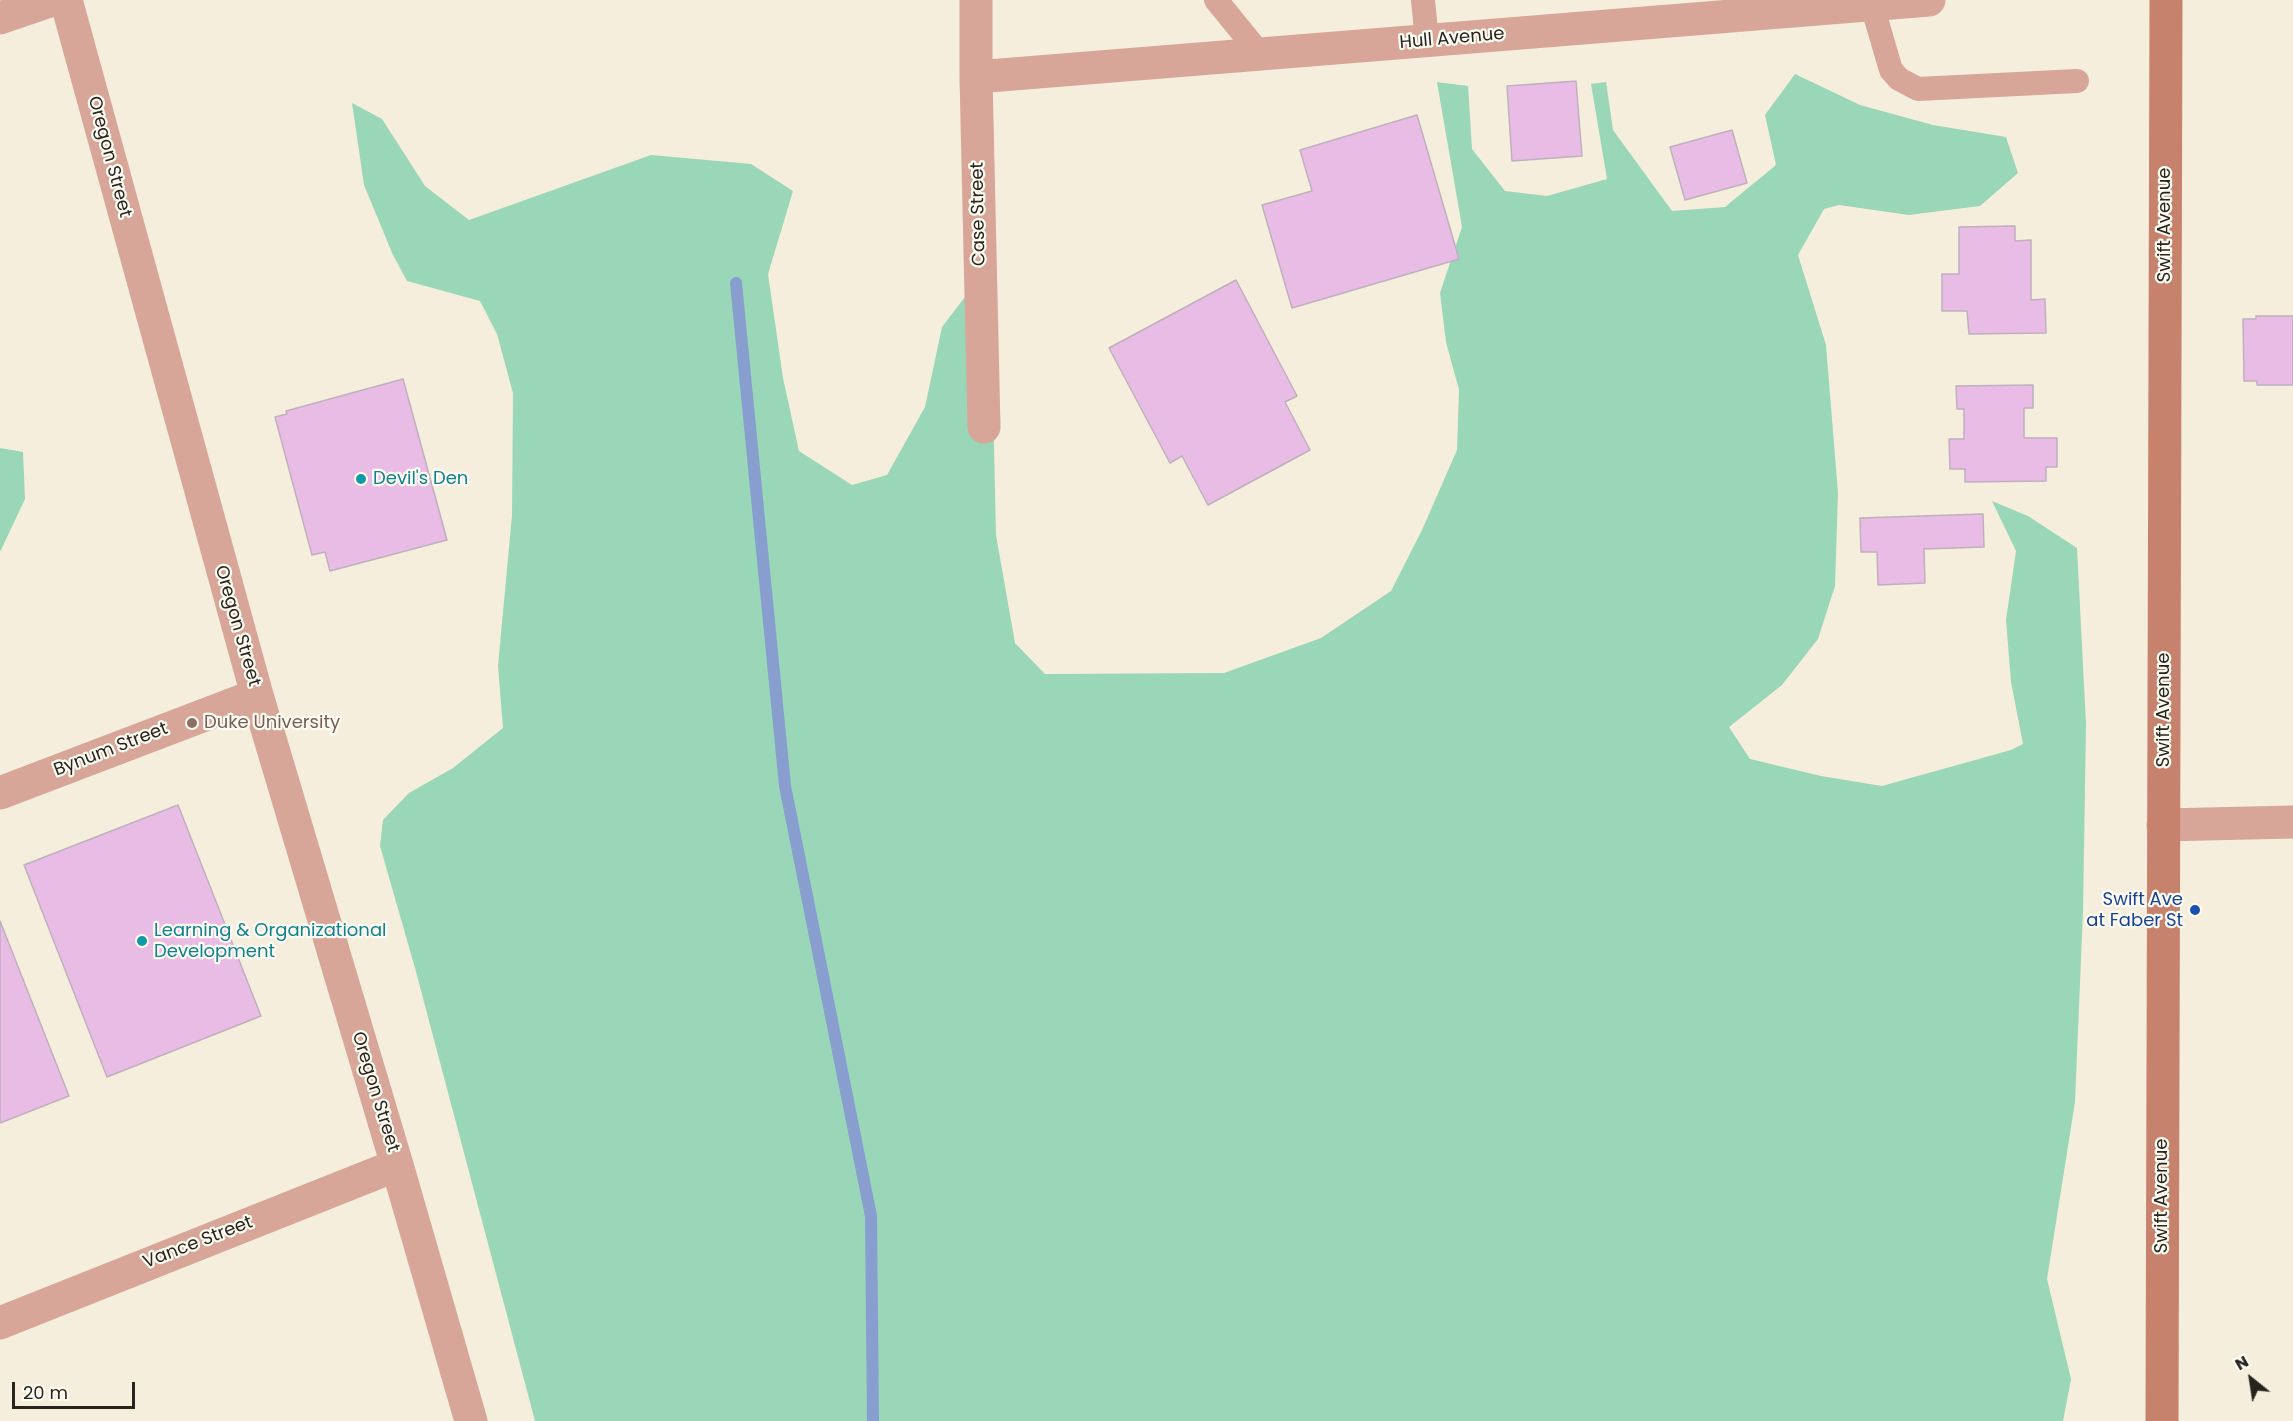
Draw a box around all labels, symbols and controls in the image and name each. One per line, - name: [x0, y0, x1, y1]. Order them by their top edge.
- street label: Hull Avenue: [1399, 24, 1505, 54]
- street label: Oregon Street: [82, 94, 136, 220]
- street label: Case Street: [967, 162, 991, 266]
- street label: Swift Avenue: [2154, 168, 2176, 282]
- place label: Devil's Den: [373, 468, 468, 490]
- marker: Devil's Den: [354, 472, 368, 486]
- street label: Oregon Street: [209, 563, 265, 689]
- street label: Swift Avenue: [2153, 653, 2175, 767]
- place label: Duke University: [204, 712, 340, 734]
- marker: Duke University: [185, 716, 199, 730]
- street label: Bynum Street: [51, 718, 171, 782]
- place label: Swift Ave at Faber St: [2086, 889, 2183, 932]
- marker: Swift Ave at Faber St: [2188, 903, 2202, 917]
- place label: Learning & Organizational Development: [154, 920, 386, 962]
- marker: Learning & Organizational Development: [135, 934, 149, 948]
- street label: Oregon Street: [346, 1029, 404, 1155]
- street label: Swift Avenue: [2151, 1139, 2173, 1253]
- street label: Vance Street: [140, 1212, 256, 1274]
- north arrow: [2221, 1349, 2281, 1409]
- text: N: [2231, 1350, 2253, 1376]
- scale bar: [15, 1370, 138, 1408]
- text: 20 m: [23, 1380, 68, 1405]

